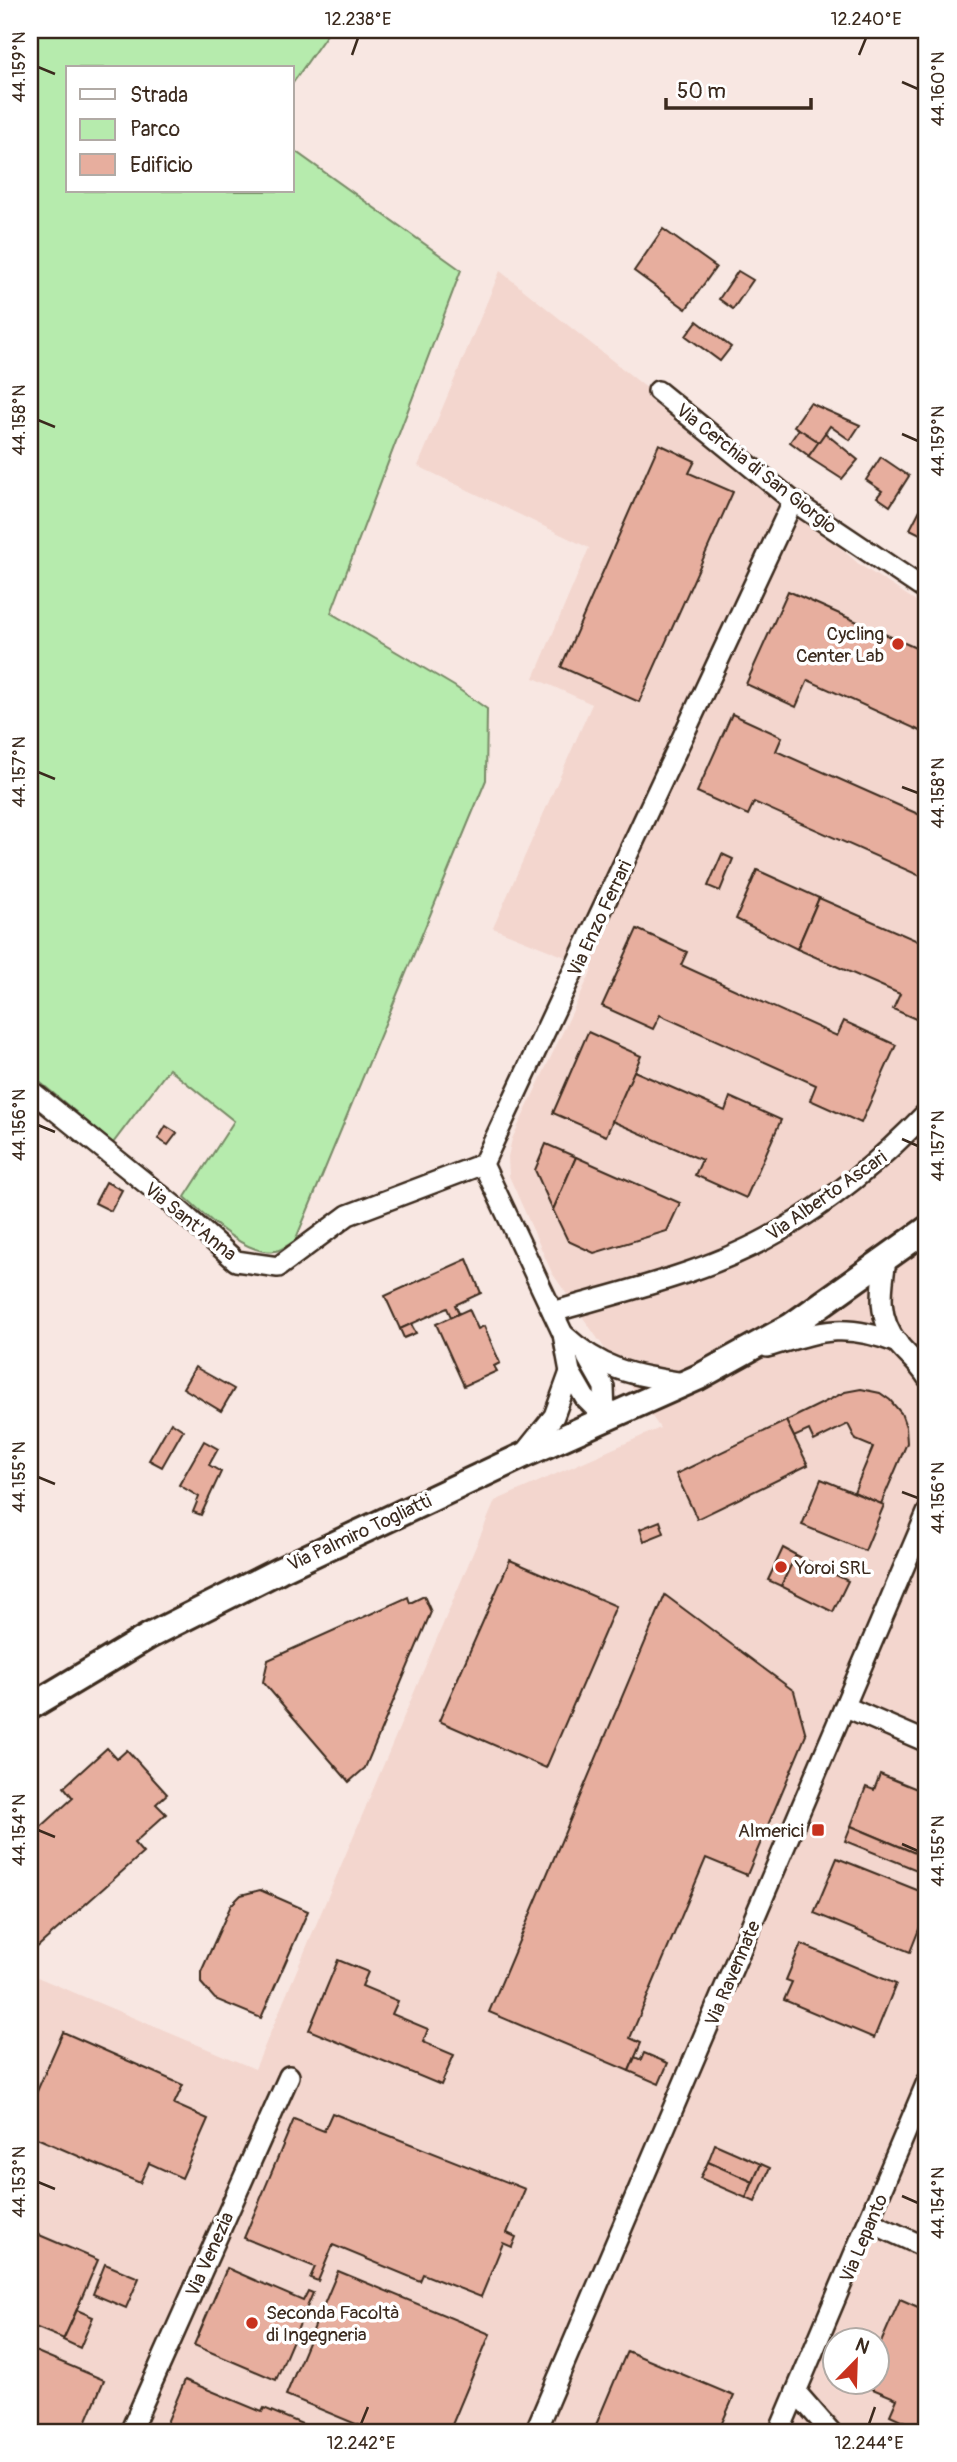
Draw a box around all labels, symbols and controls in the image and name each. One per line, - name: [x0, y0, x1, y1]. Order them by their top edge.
- text: 12.238°E: [325, 8, 391, 31]
- text: 12.240°E: [830, 8, 902, 31]
- text: 44.159°N: [8, 32, 31, 102]
- text: 44.160°N: [927, 52, 950, 126]
- legend: [66, 66, 294, 192]
- scale bar: [666, 66, 812, 110]
- text: 50 m: [677, 78, 726, 105]
- text: Strada: [130, 82, 188, 109]
- text: Parco: [130, 116, 180, 143]
- text: Edificio: [130, 152, 193, 179]
- text: 44.158°N: [8, 385, 31, 455]
- street label: Via Cerchia di San Giorgio: [671, 398, 842, 539]
- text: 44.159°N: [927, 406, 950, 476]
- place label: Cycling Center Lab: [796, 622, 884, 668]
- marker: Cycling Center Lab: [890, 636, 906, 652]
- text: 44.157°N: [8, 736, 31, 808]
- text: 44.158°N: [927, 758, 950, 828]
- street label: Via Enzo Ferrari: [563, 857, 637, 980]
- text: 44.156°N: [8, 1089, 31, 1161]
- text: 44.157°N: [927, 1110, 950, 1182]
- street label: Via Alberto Ascari: [762, 1145, 891, 1246]
- street label: Via Sant'Anna: [139, 1177, 241, 1266]
- text: 44.155°N: [8, 1441, 31, 1513]
- text: 44.156°N: [927, 1462, 950, 1534]
- street label: Via Palmiro Togliatti: [284, 1489, 435, 1577]
- place label: Yoroi SRL: [794, 1556, 871, 1580]
- marker: Yoroi SRL: [773, 1559, 789, 1575]
- text: 44.154°N: [8, 1794, 31, 1866]
- text: 44.155°N: [927, 1815, 950, 1887]
- place label: Almerici: [738, 1819, 804, 1843]
- marker: Almerici: [810, 1822, 826, 1838]
- street label: Via Ravennate: [700, 1917, 766, 2030]
- text: 44.153°N: [8, 2146, 31, 2218]
- text: 44.154°N: [927, 2167, 950, 2239]
- street label: Via Lepanto: [835, 2191, 893, 2286]
- street label: Via Venezia: [181, 2208, 239, 2301]
- place label: Seconda Facoltà di Ingegneria: [266, 2301, 399, 2347]
- marker: Seconda Facoltà di Ingegneria: [244, 2315, 260, 2331]
- north arrow: [820, 2326, 890, 2396]
- text: N: [852, 2333, 873, 2360]
- text: 12.242°E: [327, 2432, 395, 2455]
- text: 12.244°E: [834, 2432, 904, 2455]

